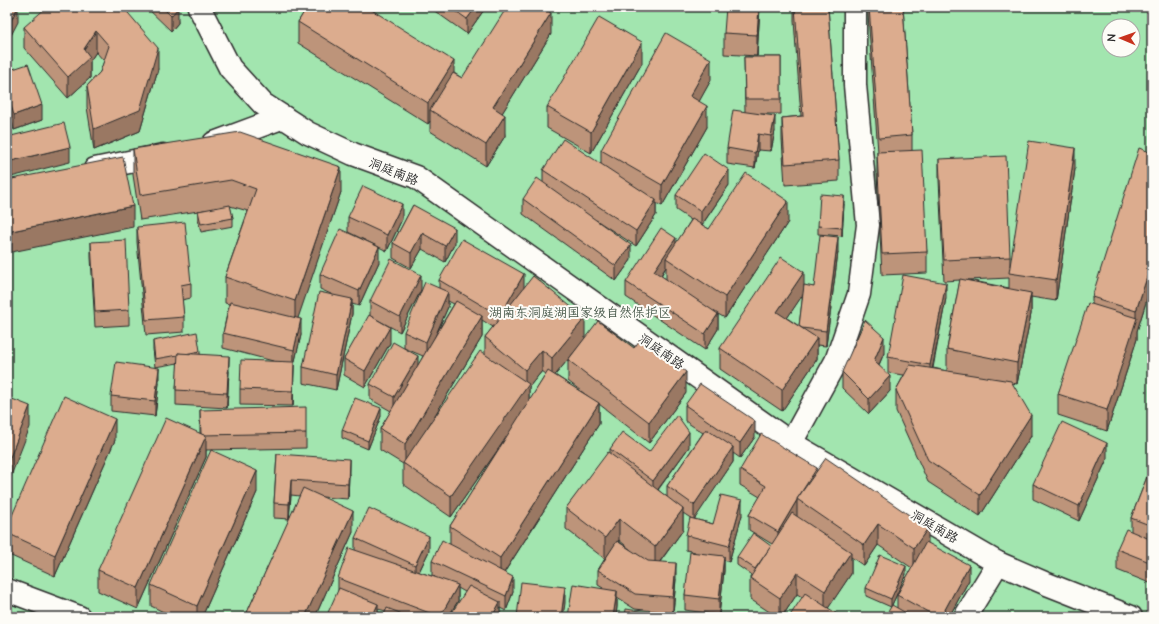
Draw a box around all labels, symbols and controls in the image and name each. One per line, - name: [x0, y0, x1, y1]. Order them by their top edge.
- north arrow: [1101, 18, 1141, 58]
- text: N: [1104, 34, 1119, 41]
- street label: 洞庭南路: [366, 154, 421, 190]
- park label: 湖南东洞庭湖国家级自然保护区: [489, 304, 671, 322]
- street label: 洞庭南路: [635, 330, 688, 374]
- street label: 洞庭南路: [907, 506, 962, 548]

